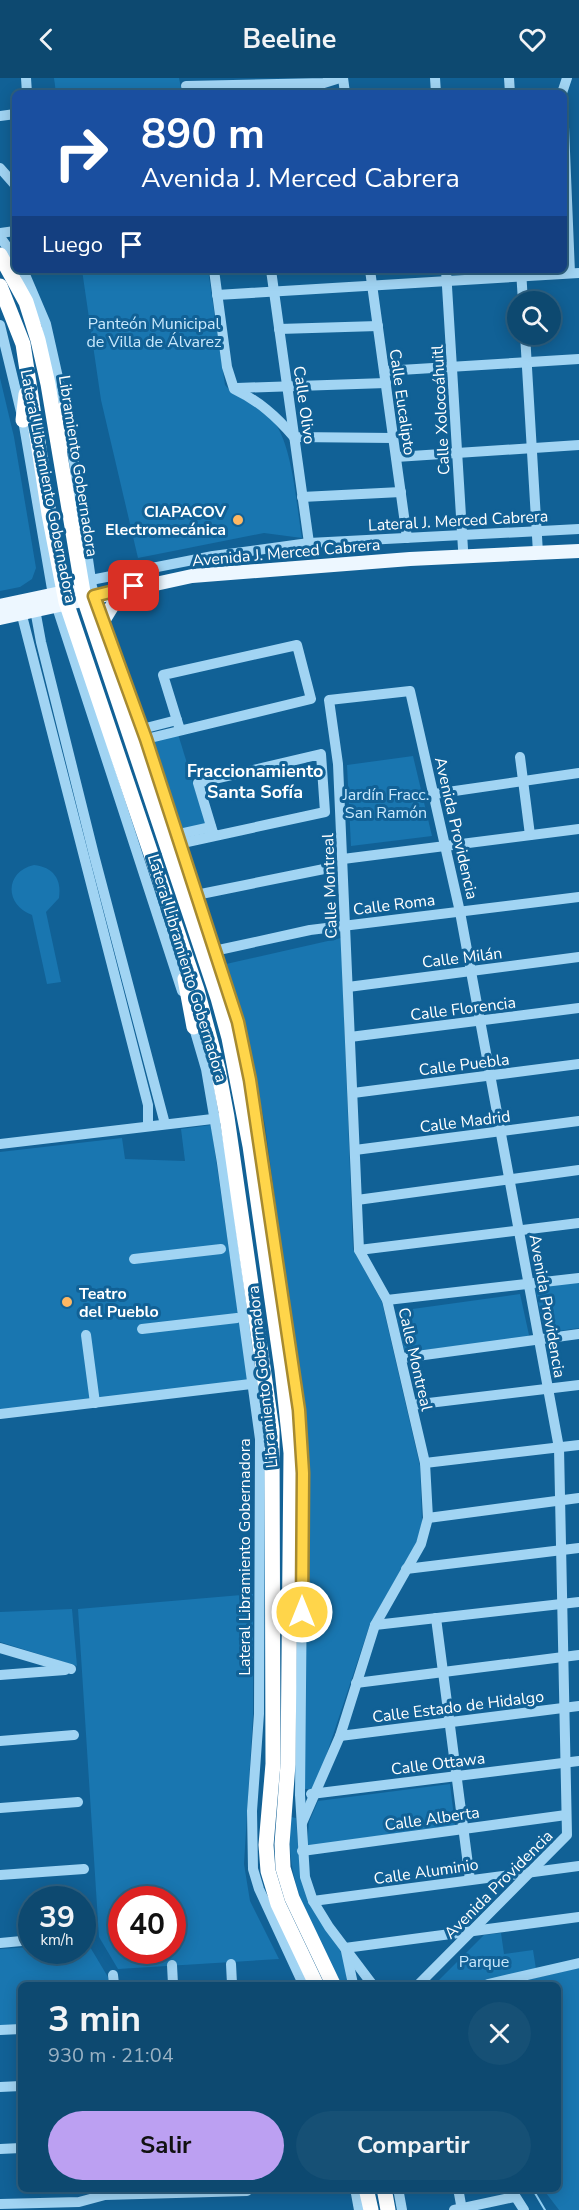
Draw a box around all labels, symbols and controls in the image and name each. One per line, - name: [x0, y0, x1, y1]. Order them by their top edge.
- text: Beeline: [243, 21, 336, 58]
- icon: back: [30, 23, 63, 56]
- icon: heart: [516, 23, 549, 56]
- text: 890 m: [141, 106, 265, 163]
- icon: right: [42, 114, 120, 192]
- text: Avenida J. Merced Cabrera: [141, 160, 460, 197]
- icon: arrive: [115, 228, 148, 261]
- text: Luego: [42, 230, 103, 260]
- map controls: [507, 291, 561, 345]
- button: search: [507, 291, 561, 345]
- park label: Panteón Municipal de Villa de Álvarez: [87, 313, 222, 353]
- street label: Calle Xolocoáhuitl: [427, 344, 455, 476]
- street label: Calle Eucalipto: [384, 348, 420, 457]
- street label: Calle Olivo: [288, 365, 320, 446]
- street label: Lateral Libramiento Gobernadora: [15, 367, 81, 605]
- street label: Libramiento Gobernadora: [53, 374, 103, 558]
- place label: CIAPACOV Electromecánica: [105, 501, 227, 541]
- street label: Lateral J. Merced Cabrera: [367, 505, 549, 537]
- marker: CIAPACOV Electromecánica: [231, 513, 245, 527]
- street label: Avenida J. Merced Cabrera: [191, 534, 381, 572]
- pin: [108, 560, 159, 611]
- icon: arrive: [117, 569, 150, 602]
- street label: Avenida Providencia: [429, 755, 483, 902]
- district label: Fraccionamiento Santa Sofía: [187, 759, 323, 804]
- park label: Jardín Fracc. San Ramón: [342, 784, 429, 824]
- street label: Calle Montreal: [317, 833, 343, 939]
- street label: Lateral Libramiento Gobernadora: [142, 851, 232, 1085]
- street label: Calle Roma: [352, 889, 436, 921]
- street label: Calle Milán: [421, 942, 504, 974]
- street label: Calle Florencia: [409, 992, 517, 1026]
- street label: Calle Puebla: [418, 1049, 511, 1081]
- street label: Calle Madrid: [418, 1106, 512, 1138]
- street label: Avenida Providencia: [524, 1233, 570, 1380]
- place label: Teatro del Pueblo: [79, 1283, 159, 1323]
- street label: Libramiento Gobernadora: [242, 1285, 284, 1469]
- marker: Teatro del Pueblo: [60, 1295, 74, 1309]
- street label: Calle Montreal: [392, 1305, 438, 1413]
- street label: Lateral Libramiento Gobernadora: [234, 1438, 256, 1676]
- position arrow: [270, 1580, 334, 1644]
- street label: Calle Estado de Hidalgo: [371, 1686, 545, 1728]
- street label: Calle Ottawa: [390, 1747, 486, 1781]
- street label: Calle Alberta: [383, 1801, 481, 1837]
- street label: Avenida Providencia: [440, 1826, 558, 1944]
- street label: Calle Aluminio: [372, 1854, 480, 1890]
- speed limit sign: 40: [108, 1886, 186, 1964]
- text: 39: [39, 1897, 75, 1938]
- text: km/h: [40, 1930, 74, 1950]
- park label: Parque: [459, 1951, 509, 1973]
- text: 3 min: [48, 1995, 141, 2044]
- button: close: [468, 2002, 531, 2065]
- text: 930 m · 21:04: [48, 2042, 174, 2069]
- button: Salir: [48, 2111, 284, 2180]
- button: Compartir: [296, 2111, 531, 2180]

